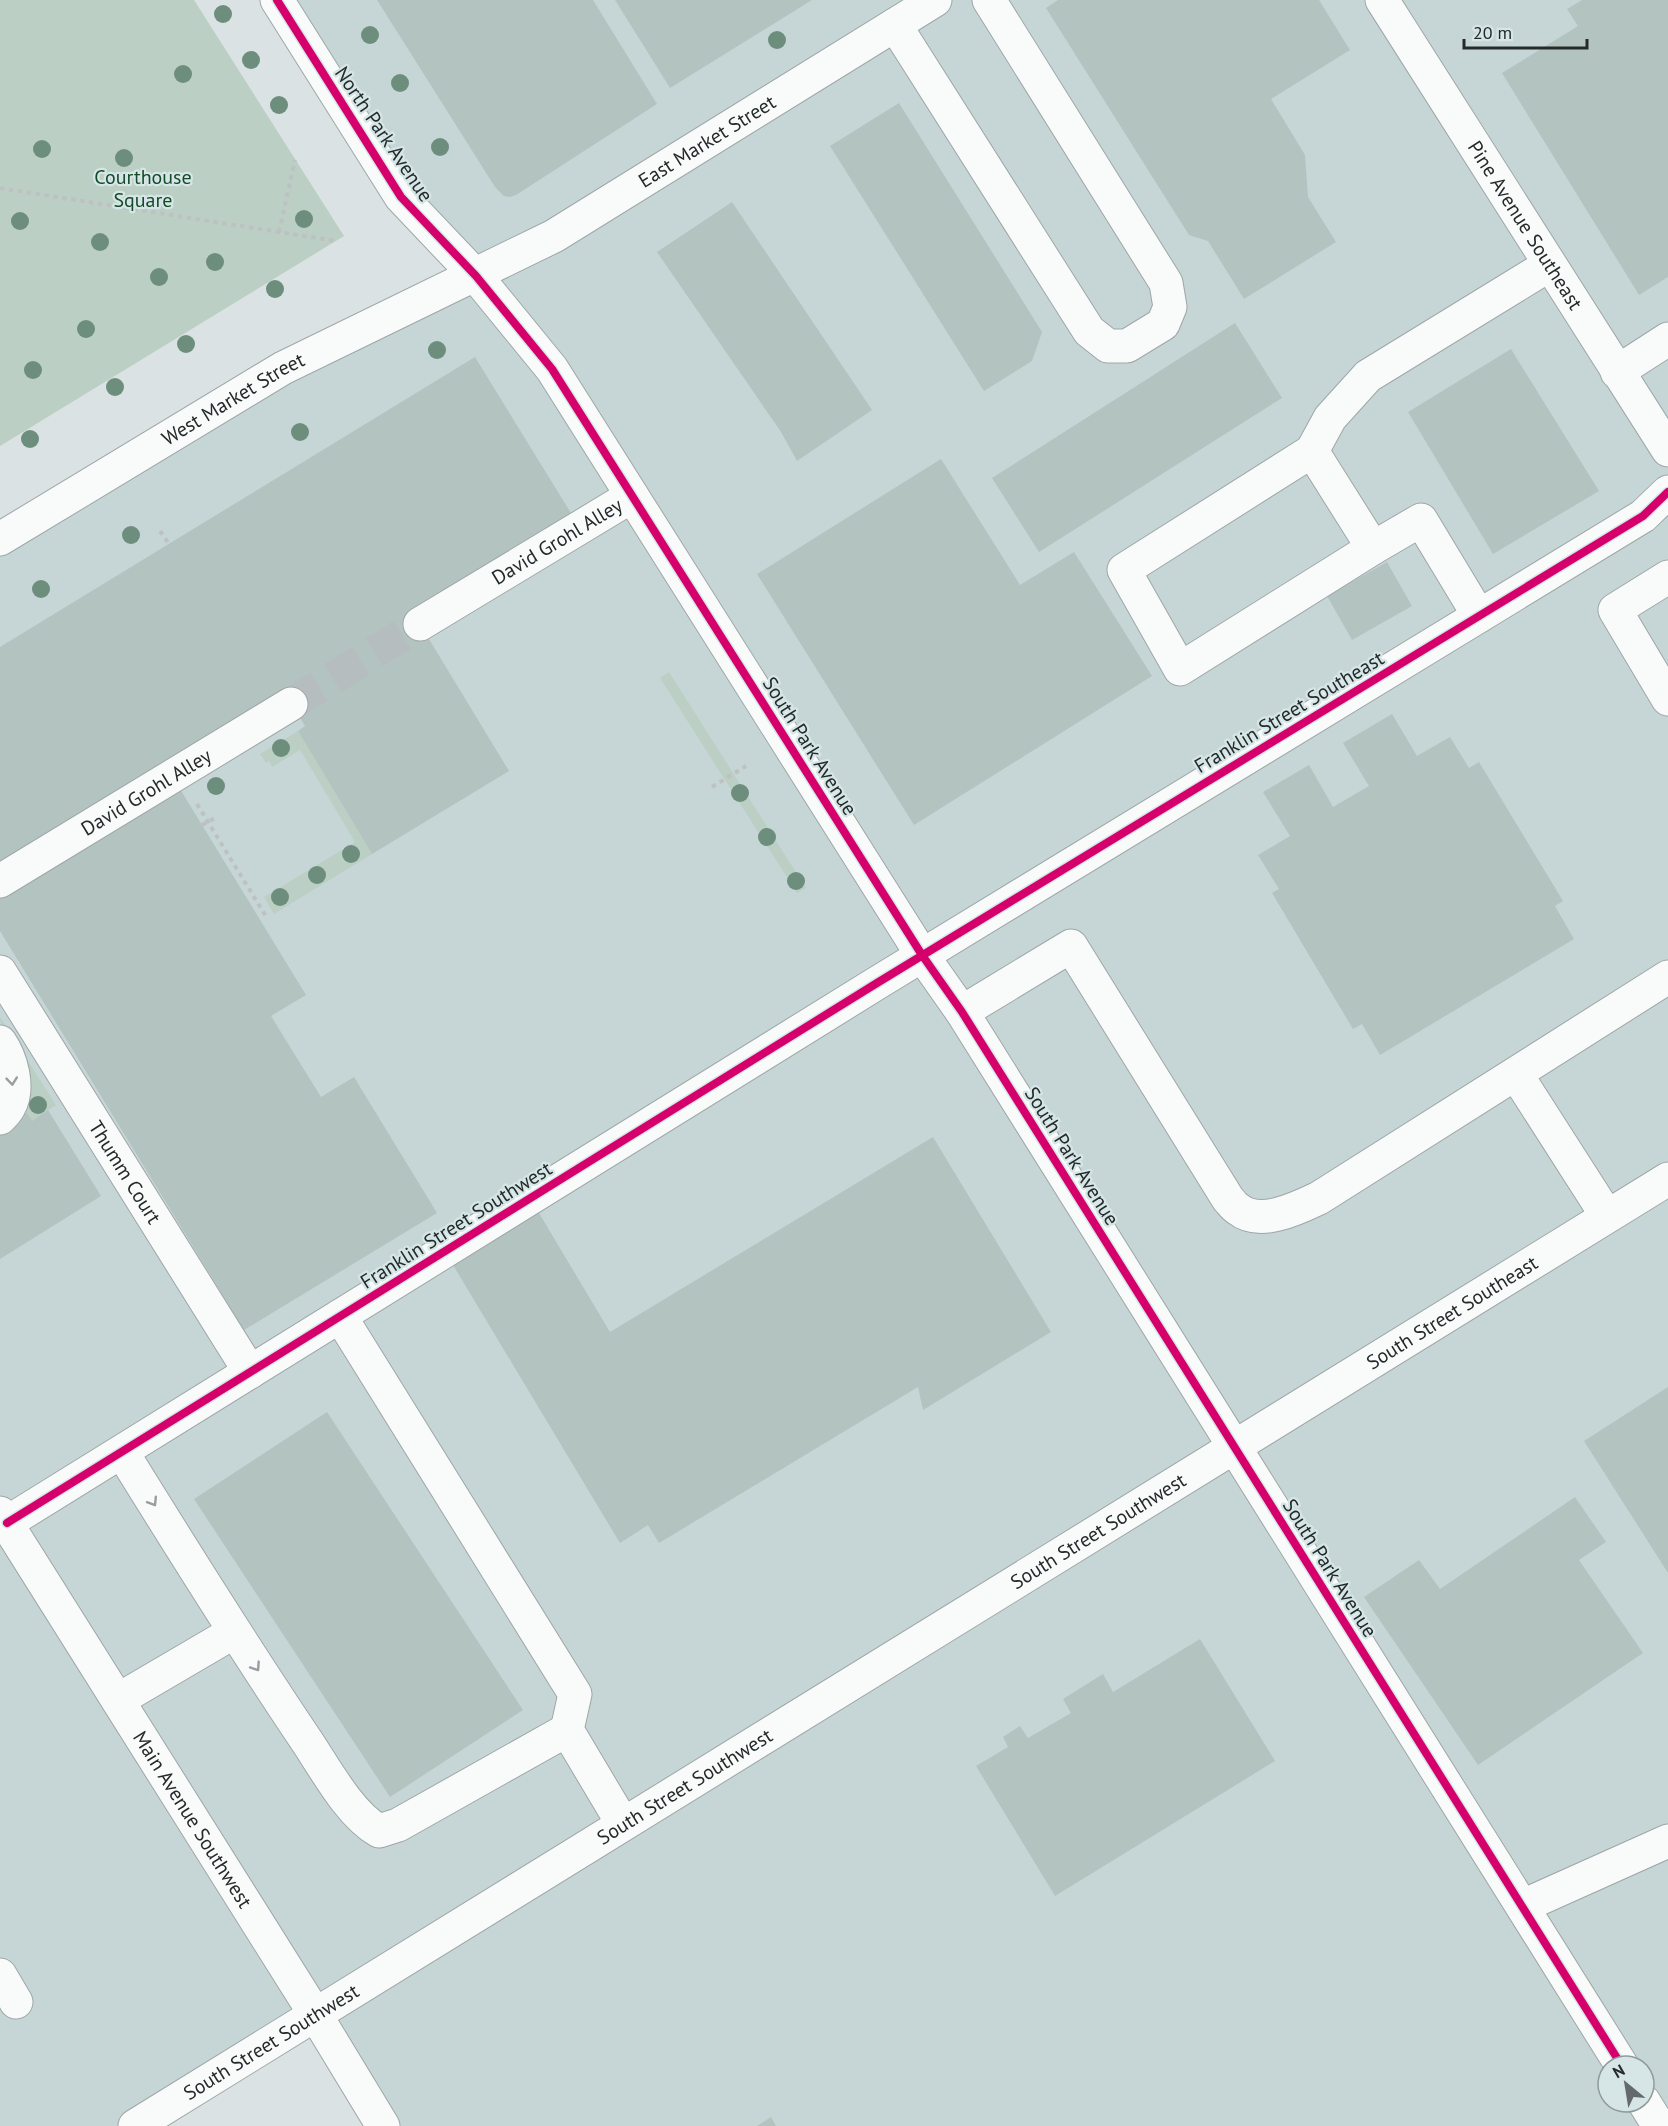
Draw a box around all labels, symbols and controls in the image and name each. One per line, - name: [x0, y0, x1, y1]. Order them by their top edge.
- scale bar: [1464, 12, 1587, 50]
- text: 20 m: [1473, 21, 1512, 44]
- street label: North Park Avenue: [329, 61, 439, 207]
- street label: East Market Street: [634, 89, 781, 194]
- street label: Pine Avenue Southeast: [1462, 136, 1589, 315]
- park label: Courthouse Square: [94, 164, 192, 213]
- street label: West Market Street: [157, 346, 309, 451]
- street label: David Grohl Alley: [487, 492, 628, 591]
- street label: Franklin Street Southeast: [1189, 645, 1389, 779]
- street label: South Park Avenue: [757, 672, 863, 820]
- street label: David Grohl Alley: [76, 742, 217, 842]
- one-way arrow: [5, 1076, 18, 1085]
- street label: South Park Avenue: [1019, 1082, 1125, 1230]
- street label: Thumm Court: [83, 1116, 167, 1229]
- street label: Franklin Street Southwest: [355, 1155, 557, 1295]
- street label: South Street Southeast: [1361, 1250, 1543, 1375]
- street label: South Street Southwest: [1006, 1467, 1191, 1595]
- street label: South Park Avenue: [1277, 1494, 1383, 1642]
- one-way arrow: [145, 1496, 157, 1506]
- one-way arrow: [249, 1660, 260, 1671]
- street label: South Street Southwest: [592, 1722, 777, 1850]
- street label: Main Avenue Southwest: [127, 1726, 258, 1913]
- street label: South Street Southwest: [179, 1978, 364, 2106]
- north arrow: [1596, 2054, 1656, 2114]
- text: N: [1609, 2060, 1628, 2082]

